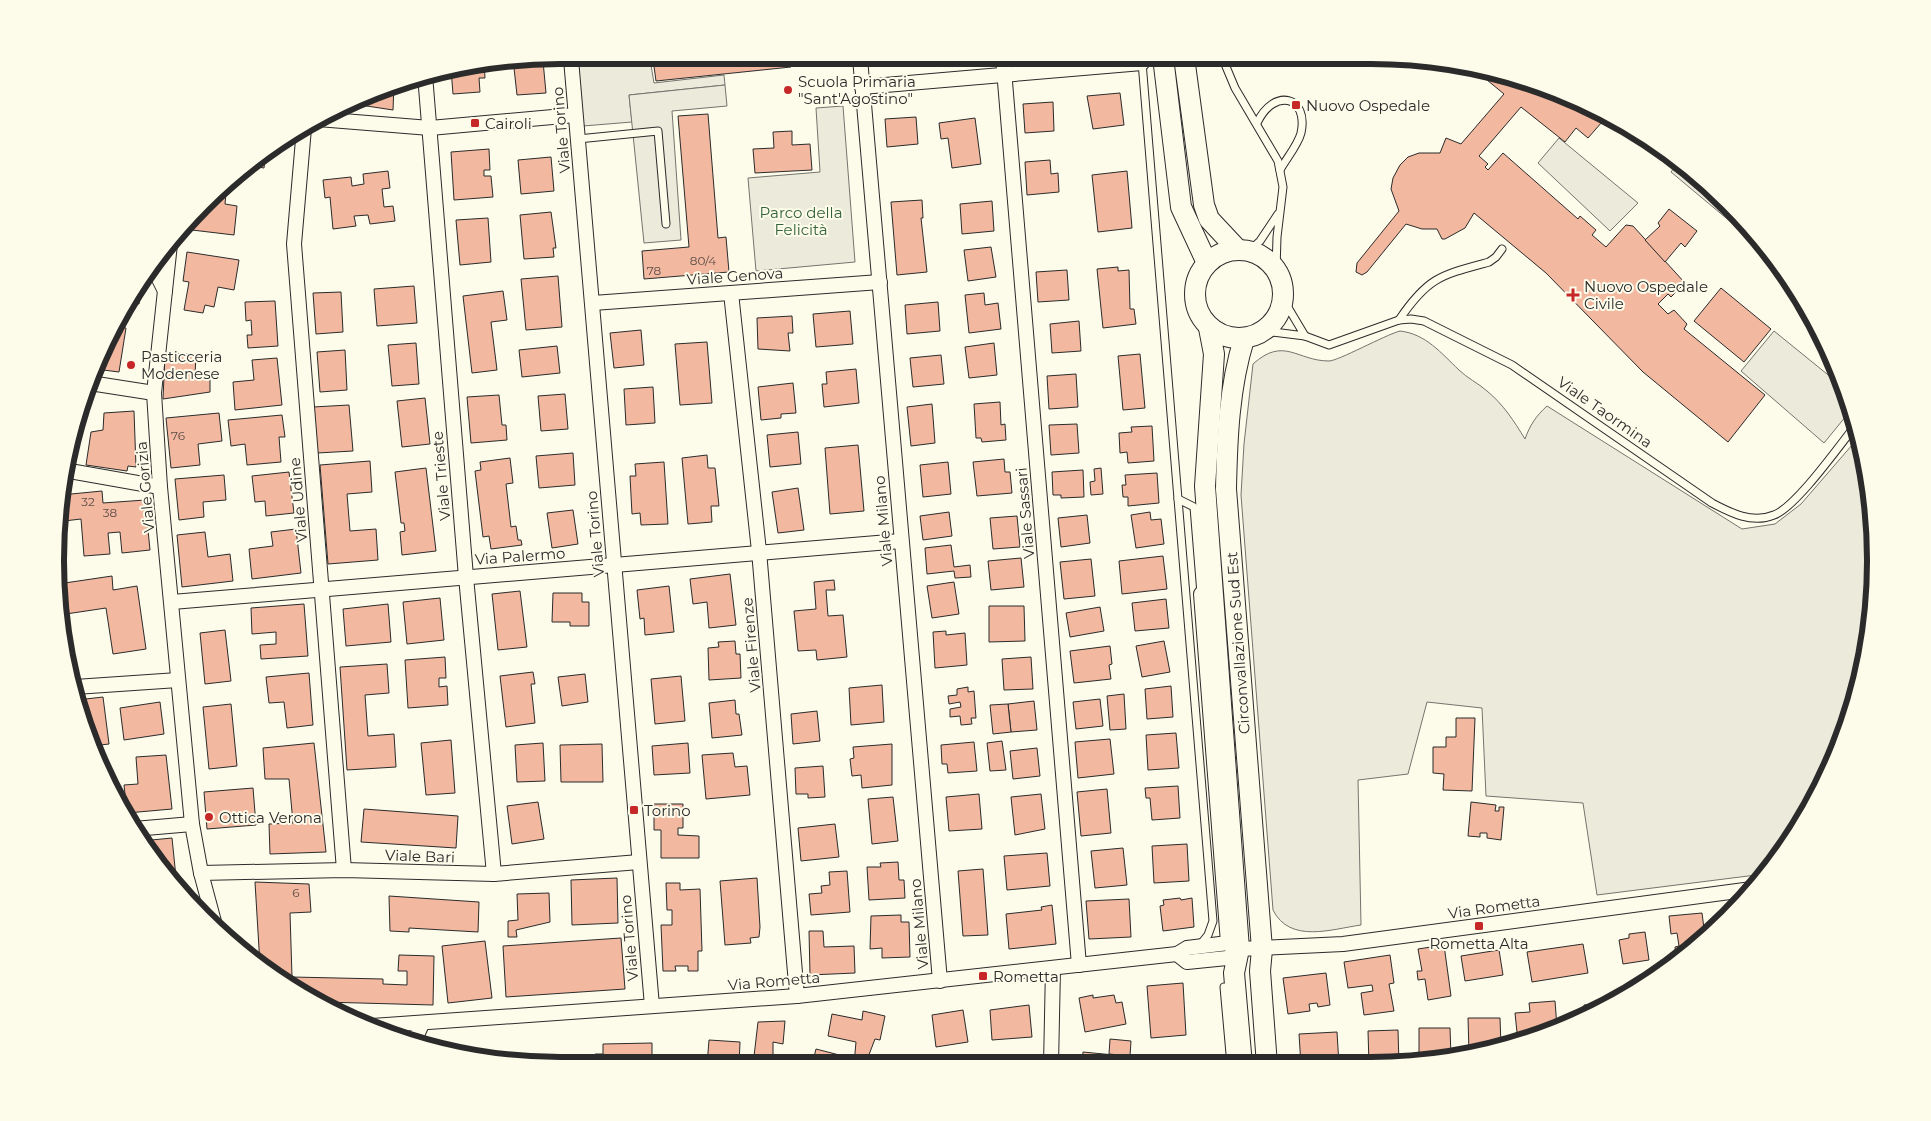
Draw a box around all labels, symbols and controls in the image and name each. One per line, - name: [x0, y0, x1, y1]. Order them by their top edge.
- place label: Scuola Primaria "Sant'Agostino": [798, 72, 916, 108]
- marker: Scuola Primaria "Sant'Agostino": [782, 84, 794, 96]
- street label: Viale Torino: [548, 86, 574, 174]
- place label: Nuovo Ospedale: [1306, 96, 1430, 115]
- marker: Nuovo Ospedale: [1290, 99, 1302, 111]
- place label: Cairoli: [485, 114, 532, 133]
- marker: Cairoli: [469, 117, 481, 129]
- park label: Parco della Felicità: [759, 203, 843, 239]
- house number: 80/4: [690, 253, 716, 268]
- house number: 78: [647, 263, 662, 278]
- street label: Viale Genova: [686, 263, 784, 289]
- place label: Nuovo Ospedale Civile: [1584, 277, 1708, 313]
- marker: Nuovo Ospedale Civile: [1566, 288, 1580, 302]
- place label: Pasticceria Modenese: [141, 347, 222, 383]
- marker: Pasticceria Modenese: [125, 359, 137, 371]
- street label: Viale Taormina: [1554, 372, 1656, 452]
- house number: 76: [171, 428, 185, 443]
- street label: Viale Trieste: [428, 430, 454, 522]
- street label: Viale Gorizia: [132, 441, 158, 533]
- street label: Viale Udine: [285, 457, 311, 543]
- street label: Viale Sassari: [1012, 467, 1038, 559]
- street label: Viale Milano: [870, 475, 896, 567]
- street label: Viale Torino: [582, 490, 608, 578]
- house number: 32: [81, 494, 95, 509]
- house number: 38: [103, 505, 118, 520]
- street label: Via Palermo: [474, 543, 566, 569]
- street label: Circonvallazione Sud Est: [1222, 551, 1254, 735]
- street label: Viale Firenze: [737, 597, 765, 693]
- place label: Torino: [644, 801, 691, 820]
- marker: Torino: [628, 804, 640, 816]
- place label: Ottica Verona: [219, 808, 322, 827]
- marker: Ottica Verona: [203, 811, 215, 823]
- street label: Viale Bari: [385, 845, 455, 867]
- street label: Viale Milano: [906, 878, 932, 970]
- house number: 6: [292, 885, 300, 900]
- street label: Via Rometta: [1447, 891, 1541, 923]
- street label: Viale Torino: [616, 894, 642, 982]
- marker: Rometta Alta: [1473, 920, 1485, 932]
- place label: Rometta Alta: [1430, 934, 1528, 953]
- street label: Via Rometta: [727, 967, 821, 995]
- place label: Rometta: [993, 967, 1059, 986]
- marker: Rometta: [977, 970, 989, 982]

